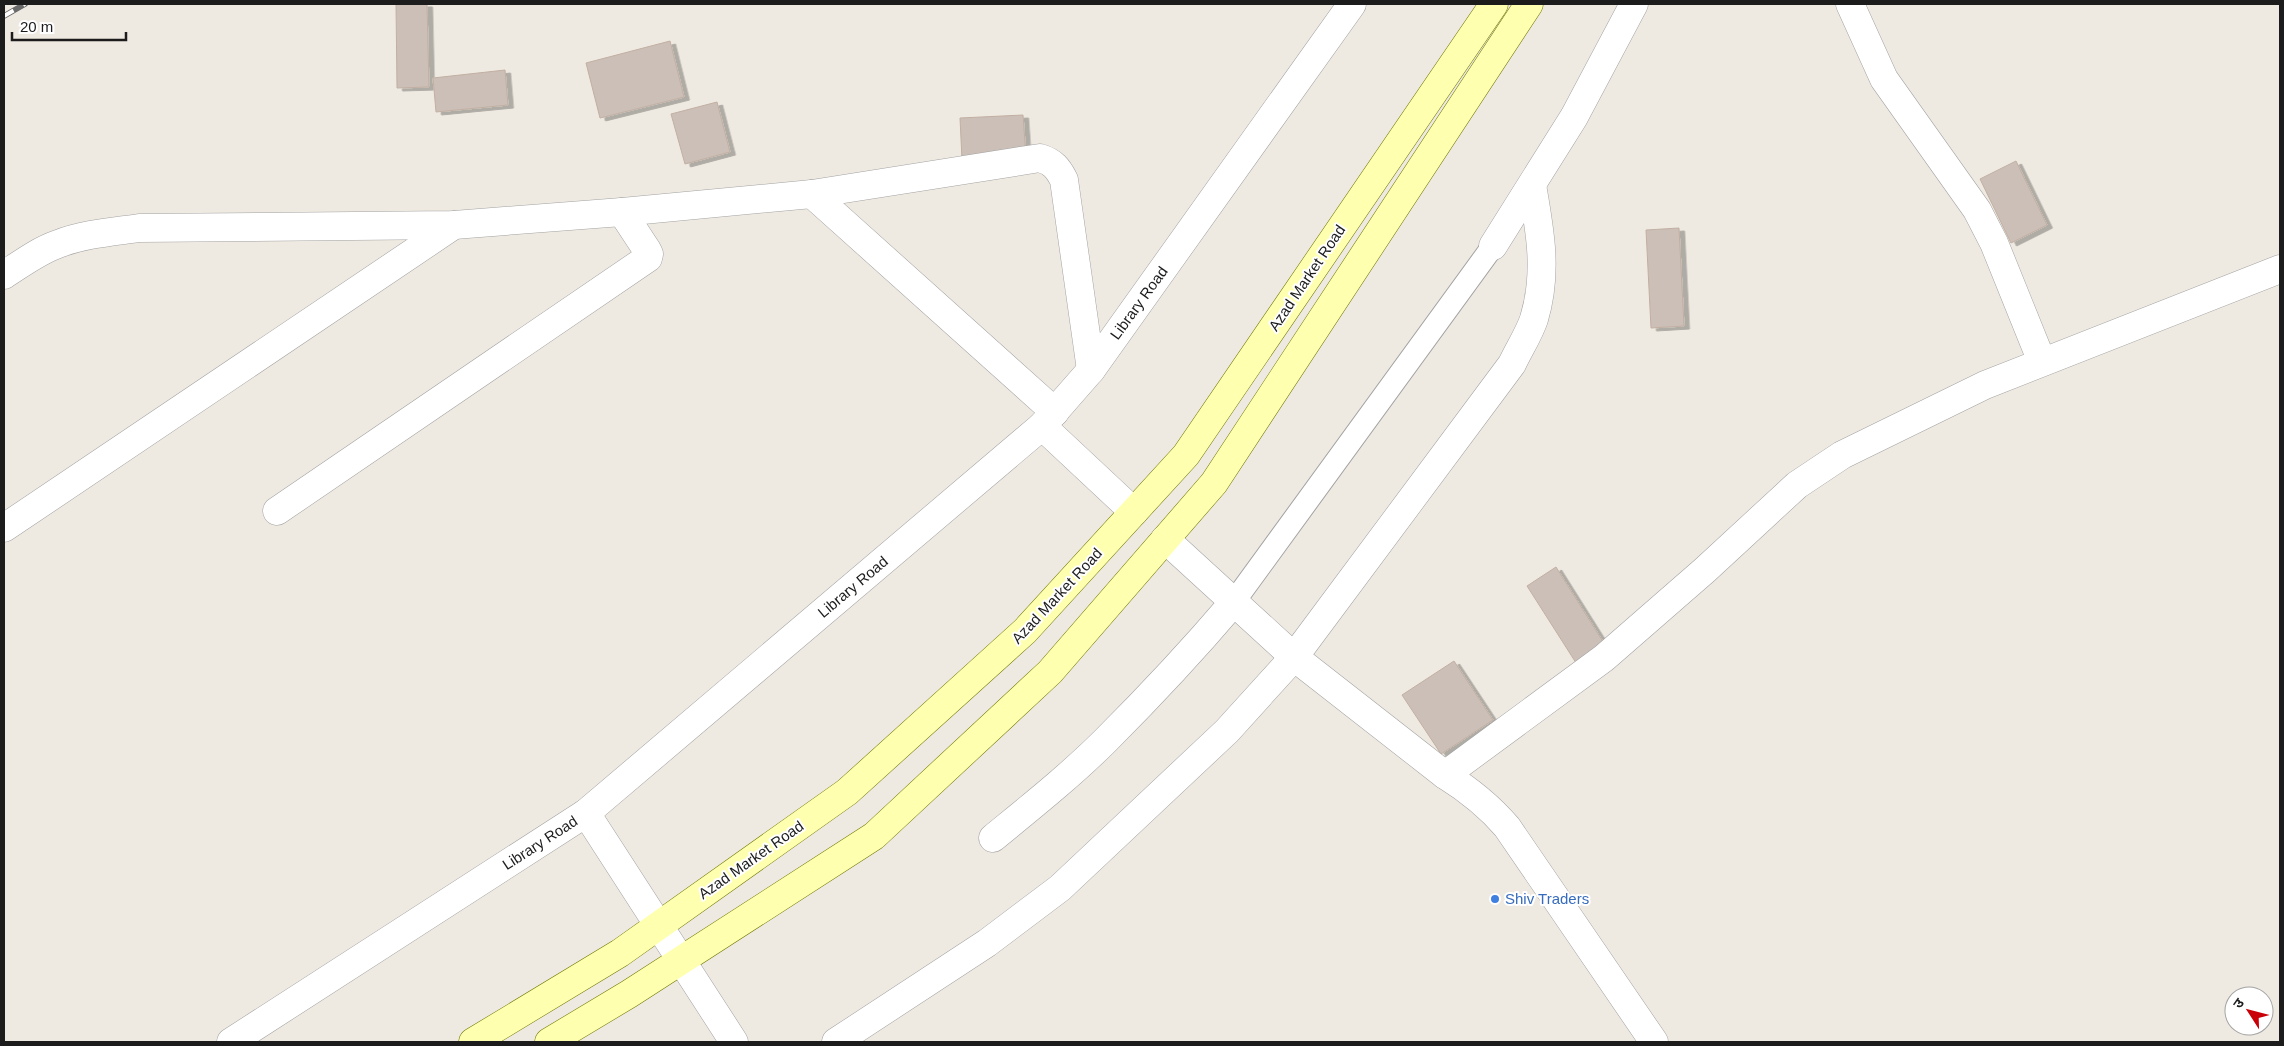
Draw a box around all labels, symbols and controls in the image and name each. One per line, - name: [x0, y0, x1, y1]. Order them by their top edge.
- scale bar: [12, 10, 126, 42]
- text: 20 m: [20, 18, 53, 35]
- street label: Azad Market Road: [1265, 221, 1348, 334]
- street label: Library Road: [1106, 263, 1171, 342]
- street label: Azad Market Road: [1008, 544, 1105, 647]
- street label: Library Road: [814, 553, 891, 621]
- street label: Library Road: [499, 812, 580, 873]
- street label: Azad Market Road: [695, 817, 806, 902]
- place label: Shiv Traders: [1505, 890, 1589, 907]
- marker: Shiv Traders: [1489, 893, 1501, 905]
- north arrow: [2224, 986, 2274, 1036]
- text: उ: [2230, 995, 2248, 1011]

